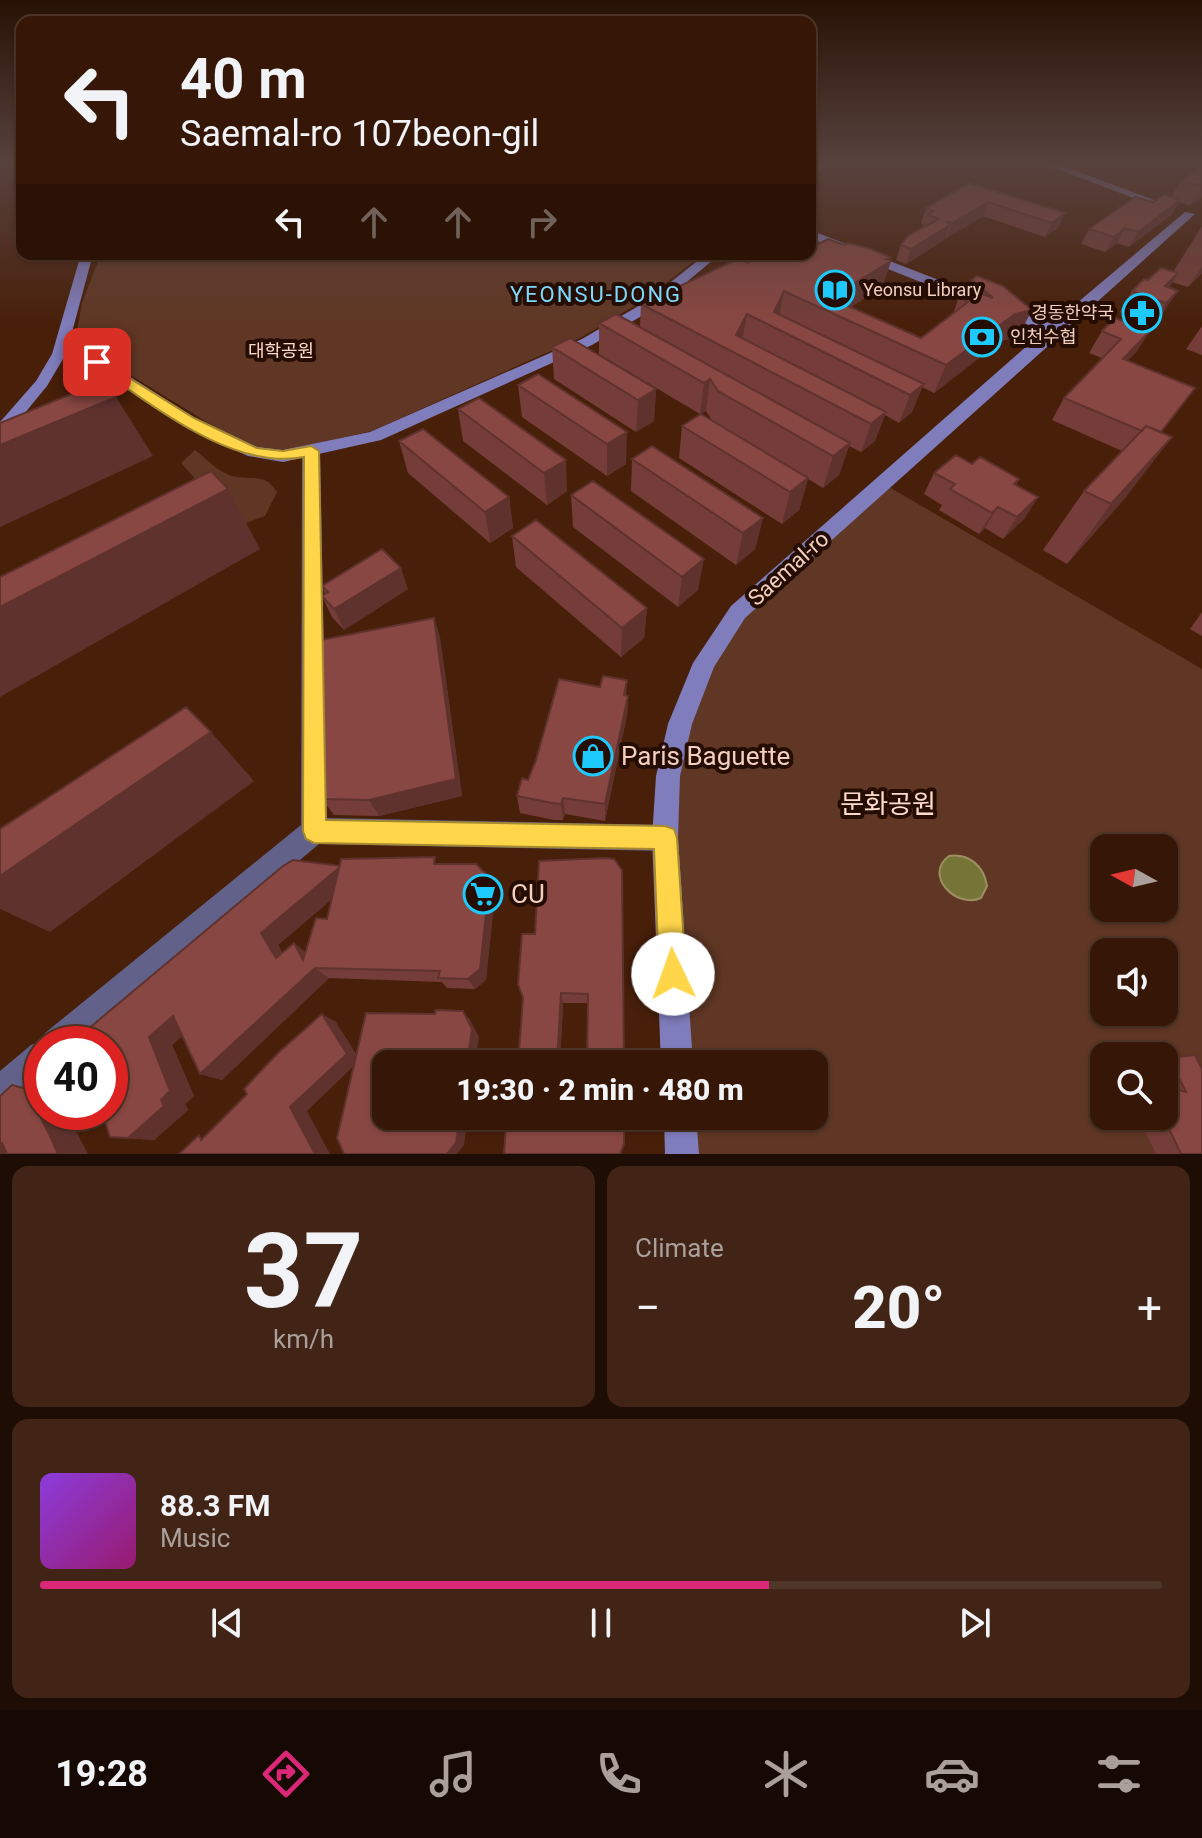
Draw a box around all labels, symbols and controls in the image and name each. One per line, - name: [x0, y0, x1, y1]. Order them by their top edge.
- text: 40 m: [180, 46, 307, 112]
- icon: left: [48, 48, 152, 152]
- text: Saemal-ro 107beon-gil: [180, 113, 539, 155]
- icon: left: [268, 200, 312, 244]
- icon: ahead: [352, 200, 396, 244]
- icon: ahead: [436, 200, 480, 244]
- icon: right: [520, 200, 564, 244]
- library icon: Yeonsu Library: [814, 269, 856, 311]
- place label: Yeonsu Library: [863, 279, 982, 300]
- district label: YEONSU-DONG: [510, 282, 682, 307]
- pharmacy icon: 경동한약국: [1121, 292, 1163, 334]
- place label: 경동한약국: [1031, 302, 1114, 323]
- bank icon: 인천수협: [961, 316, 1003, 358]
- place label: 인천수협: [1010, 326, 1076, 347]
- pin: [63, 328, 131, 396]
- icon: arrive: [75, 340, 119, 384]
- park label: 대학공원: [248, 340, 314, 361]
- street label: Saemal-ro: [743, 526, 834, 611]
- shop icon: Paris Baguette: [572, 735, 614, 777]
- place label: Paris Baguette: [621, 741, 790, 771]
- park label: 문화공원: [840, 789, 936, 819]
- north arrow: [1090, 834, 1178, 922]
- map controls: [1090, 834, 1178, 1130]
- supermarket icon: CU: [462, 873, 504, 915]
- place label: CU: [511, 879, 545, 909]
- position arrow: [631, 932, 715, 1016]
- button: sound: [1090, 938, 1178, 1026]
- speed limit sign: 40: [24, 1026, 128, 1130]
- button: search: [1090, 1042, 1178, 1130]
- text: 19:30 · 2 min · 480 m: [456, 1072, 744, 1107]
- text: 37: [244, 1211, 363, 1332]
- text: Climate: [635, 1233, 724, 1263]
- text: 20°: [852, 1272, 945, 1343]
- text: −: [635, 1282, 660, 1334]
- text: +: [1137, 1282, 1162, 1334]
- text: km/h: [273, 1324, 334, 1354]
- text: 88.3 FM: [160, 1488, 271, 1523]
- text: Music: [160, 1523, 230, 1553]
- icon: previous: [205, 1601, 249, 1645]
- icon: pause: [579, 1601, 623, 1645]
- icon: next: [953, 1601, 997, 1645]
- icon: directions: [258, 1746, 314, 1802]
- icon: music: [425, 1746, 481, 1802]
- icon: phone: [591, 1746, 647, 1802]
- icon: climate: [758, 1746, 814, 1802]
- icon: car: [924, 1746, 980, 1802]
- icon: filters: [1091, 1746, 1147, 1802]
- text: 19:28: [55, 1753, 148, 1795]

